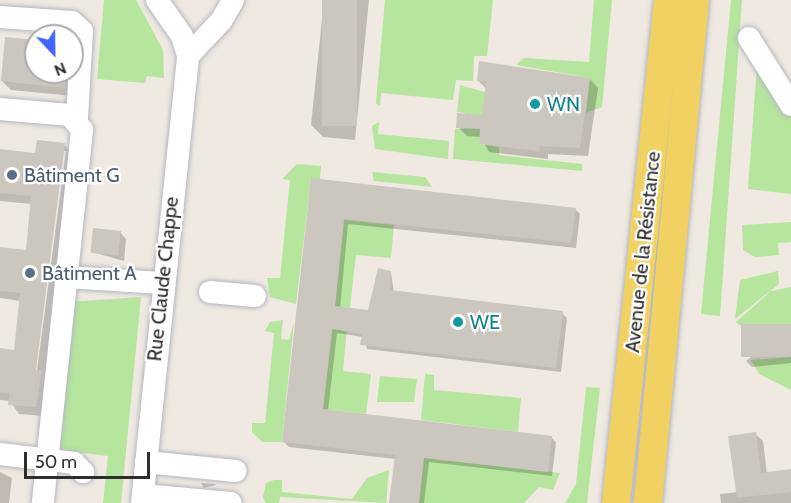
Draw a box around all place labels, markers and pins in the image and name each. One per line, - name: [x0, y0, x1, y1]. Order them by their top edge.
- place label: WN: [547, 92, 580, 116]
- marker: WN: [528, 97, 542, 111]
- place label: Bâtiment G: [24, 163, 120, 187]
- marker: Bâtiment G: [5, 168, 19, 182]
- place label: Bâtiment A: [42, 261, 137, 285]
- marker: Bâtiment A: [23, 266, 37, 280]
- place label: WE: [470, 310, 500, 334]
- marker: WE: [451, 315, 465, 329]

